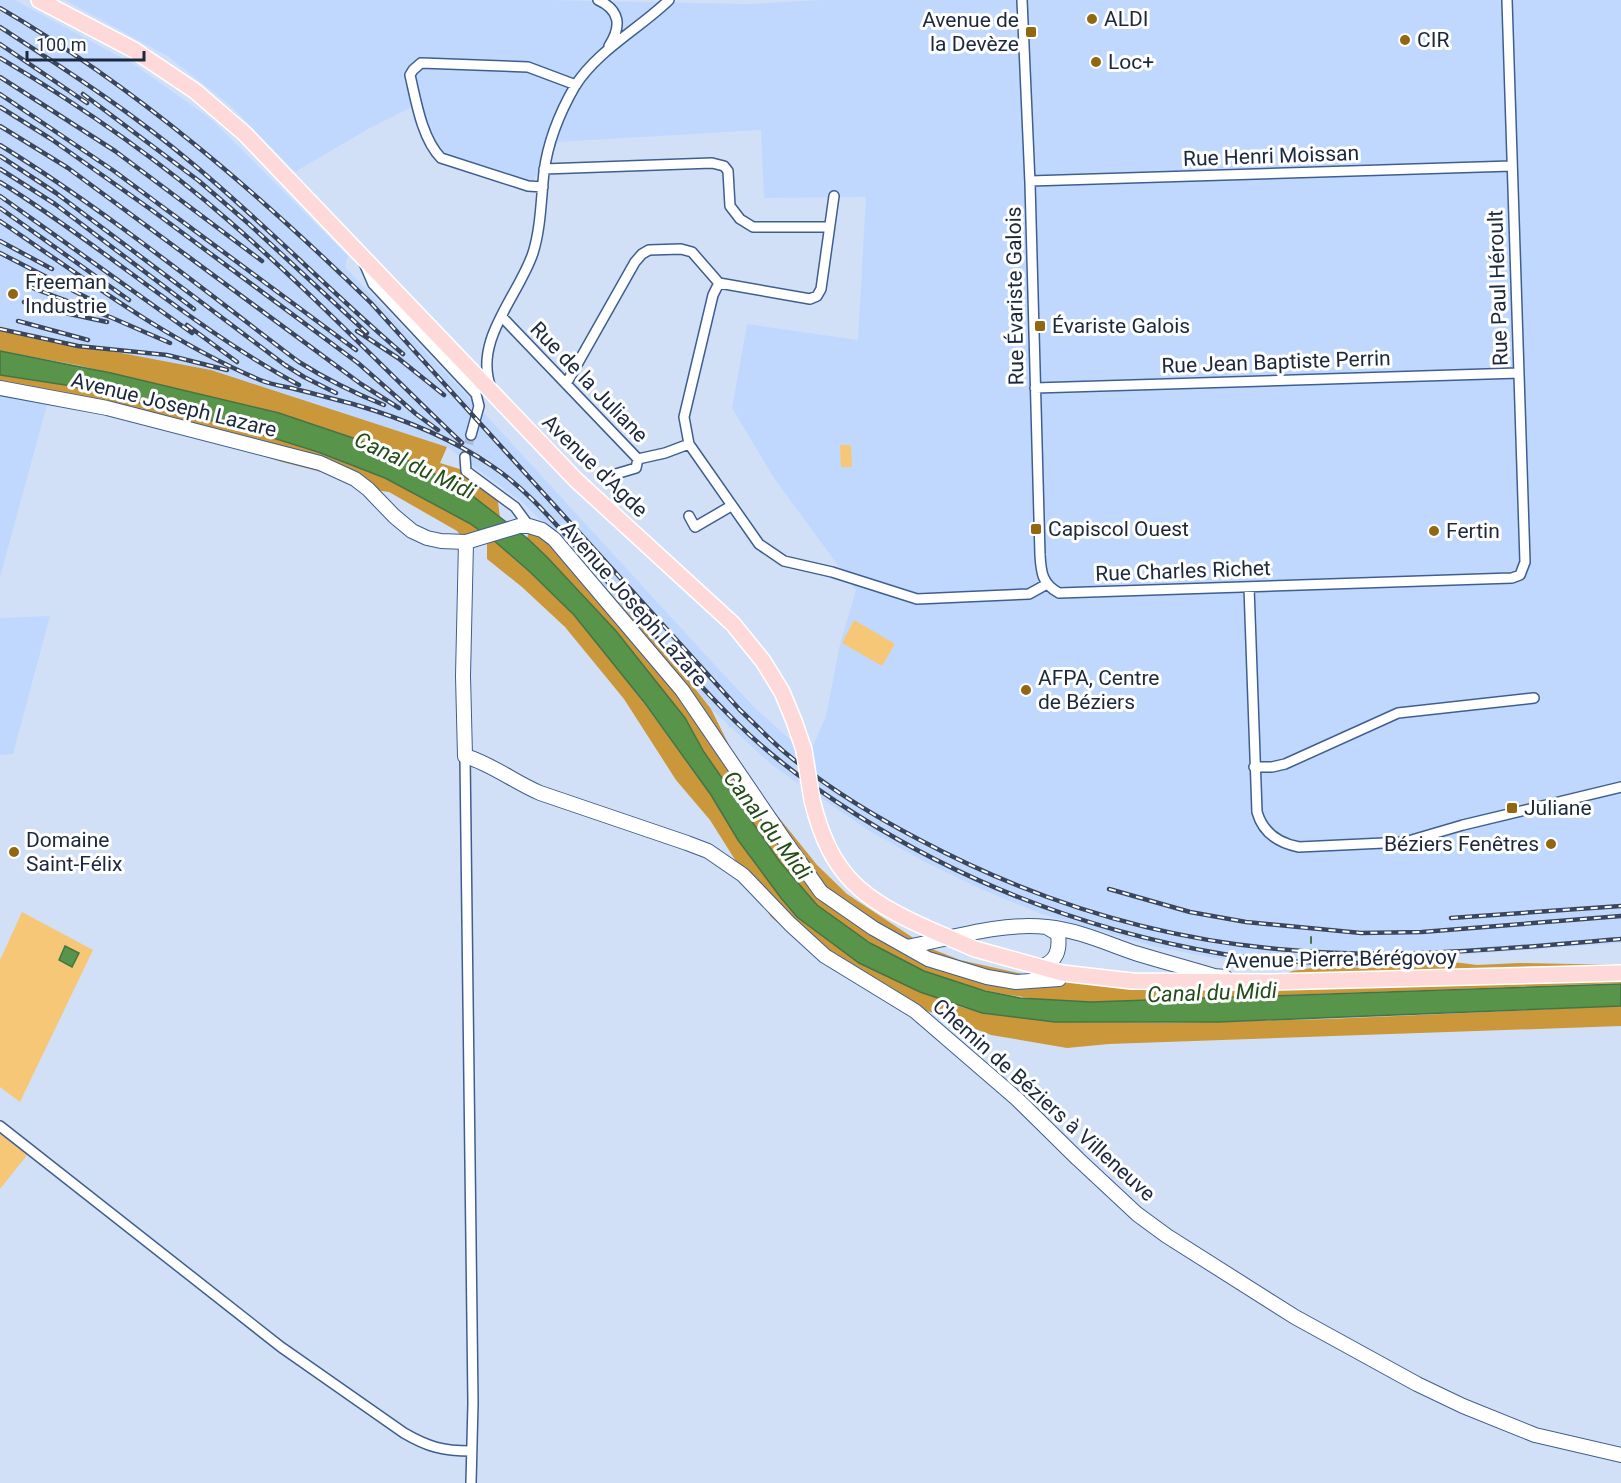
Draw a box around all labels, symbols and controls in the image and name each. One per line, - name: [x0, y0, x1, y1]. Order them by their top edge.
- place label: ALDI: [1104, 7, 1149, 31]
- place label: Avenue de la Devèze: [922, 8, 1019, 56]
- marker: ALDI: [1085, 12, 1099, 26]
- scale bar: [27, 24, 144, 62]
- marker: Avenue de la Devèze: [1024, 25, 1038, 39]
- place label: CIR: [1417, 28, 1449, 52]
- marker: CIR: [1398, 33, 1412, 47]
- text: 100 m: [36, 34, 87, 55]
- place label: Loc+: [1108, 50, 1154, 74]
- marker: Loc+: [1089, 55, 1103, 69]
- street label: Rue Henri Moissan: [1183, 141, 1359, 171]
- street label: Rue Évariste Galois: [1001, 206, 1029, 386]
- street label: Rue Paul Héroult: [1483, 210, 1513, 366]
- place label: Freeman Industrie: [25, 270, 107, 318]
- marker: Freeman Industrie: [6, 287, 20, 301]
- place label: Évariste Galois: [1052, 314, 1190, 338]
- street label: Rue de la Juliane: [525, 317, 653, 447]
- marker: Évariste Galois: [1033, 319, 1047, 333]
- street label: Rue Jean Baptiste Perrin: [1161, 346, 1391, 378]
- street label: Avenue Joseph Lazare: [69, 368, 279, 442]
- street label: Avenue d'Agde: [538, 410, 652, 522]
- water label: Canal du Midi: [351, 427, 480, 505]
- street label: Avenue Joseph Lazare: [556, 517, 712, 691]
- place label: Capiscol Ouest: [1048, 517, 1189, 541]
- place label: Fertin: [1446, 519, 1500, 543]
- marker: Capiscol Ouest: [1029, 522, 1043, 536]
- marker: Fertin: [1427, 524, 1441, 538]
- street label: Rue Charles Richet: [1095, 556, 1271, 586]
- place label: AFPA, Centre de Béziers: [1038, 666, 1160, 714]
- marker: AFPA, Centre de Béziers: [1019, 683, 1033, 697]
- water label: Canal du Midi: [719, 766, 817, 885]
- place label: Juliane: [1524, 796, 1592, 820]
- marker: Juliane: [1505, 801, 1519, 815]
- place label: Domaine Saint-Félix: [26, 828, 122, 876]
- place label: Béziers Fenêtres: [1384, 832, 1539, 856]
- marker: Béziers Fenêtres: [1544, 837, 1558, 851]
- marker: Domaine Saint-Félix: [7, 845, 21, 859]
- street label: Avenue Pierre Bérégovoy: [1225, 945, 1457, 973]
- water label: Canal du Midi: [1147, 978, 1278, 1007]
- street label: Chemin de Béziers à Villeneuve: [928, 994, 1160, 1206]

